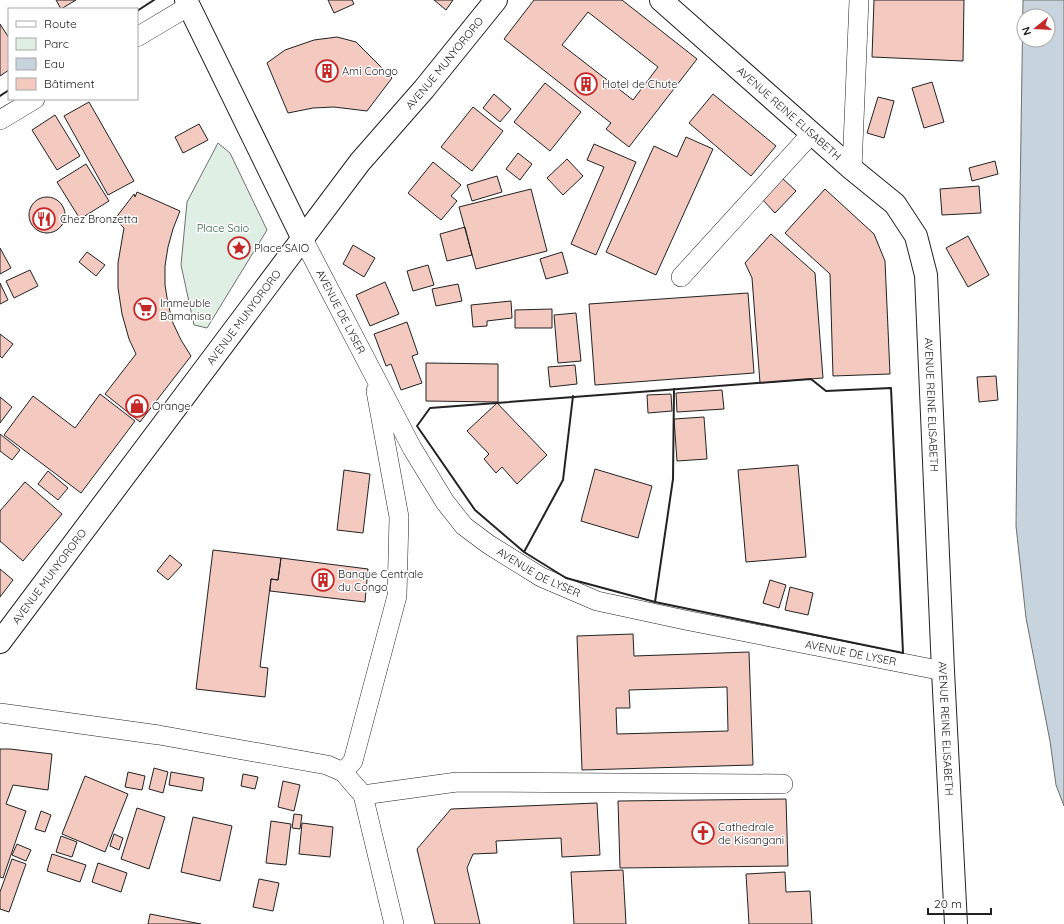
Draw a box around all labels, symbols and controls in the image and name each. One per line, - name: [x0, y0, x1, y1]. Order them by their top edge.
- legend: [8, 8, 138, 100]
- north arrow: [1016, 8, 1056, 48]
- street label: AVENUE MUNYORORO: [402, 14, 486, 112]
- text: Route: [44, 16, 77, 31]
- text: N: [1019, 25, 1034, 37]
- text: Parc: [44, 36, 69, 51]
- text: Eau: [44, 56, 65, 71]
- building icon: Ami Congo: [314, 58, 340, 84]
- street label: AVENUE REINE ELISABETH: [734, 63, 844, 163]
- place label: Ami Congo: [342, 64, 398, 78]
- building icon: Hotel de Chute: [573, 71, 599, 97]
- text: Bâtiment: [44, 76, 94, 91]
- place label: Hotel de Chute: [602, 77, 677, 91]
- restaurant icon: Chez Bronzetta: [31, 206, 57, 232]
- place label: Chez Bronzetta: [60, 212, 138, 226]
- park label: Place Saio: [197, 221, 250, 235]
- place icon: Place SAIO: [226, 235, 252, 261]
- place label: Place SAIO: [254, 241, 309, 255]
- street label: AVENUE MUNYORORO: [203, 267, 284, 368]
- street label: AVENUE DE LYSER: [313, 267, 369, 356]
- supermarket icon: Immeuble Bamanisa: [132, 296, 158, 322]
- place label: Immeuble Bamanisa: [160, 296, 211, 323]
- street label: AVENUE REINE ELISABETH: [922, 337, 941, 472]
- shop icon: Orange: [124, 393, 150, 419]
- place label: Orange: [152, 399, 190, 413]
- street label: AVENUE MUNYORORO: [9, 526, 89, 627]
- street label: AVENUE DE LYSER: [494, 544, 583, 600]
- building icon: Banque Centrale du Congo: [310, 567, 336, 593]
- place label: Banque Centrale du Congo: [338, 567, 423, 594]
- street label: AVENUE DE LYSER: [804, 637, 898, 669]
- street label: AVENUE REINE ELISABETH: [936, 661, 956, 796]
- church icon: Cathedrale de Kisangani: [690, 820, 716, 846]
- place label: Cathedrale de Kisangani: [718, 820, 784, 847]
- scale bar: [928, 890, 991, 916]
- text: 20 m: [934, 896, 962, 911]

